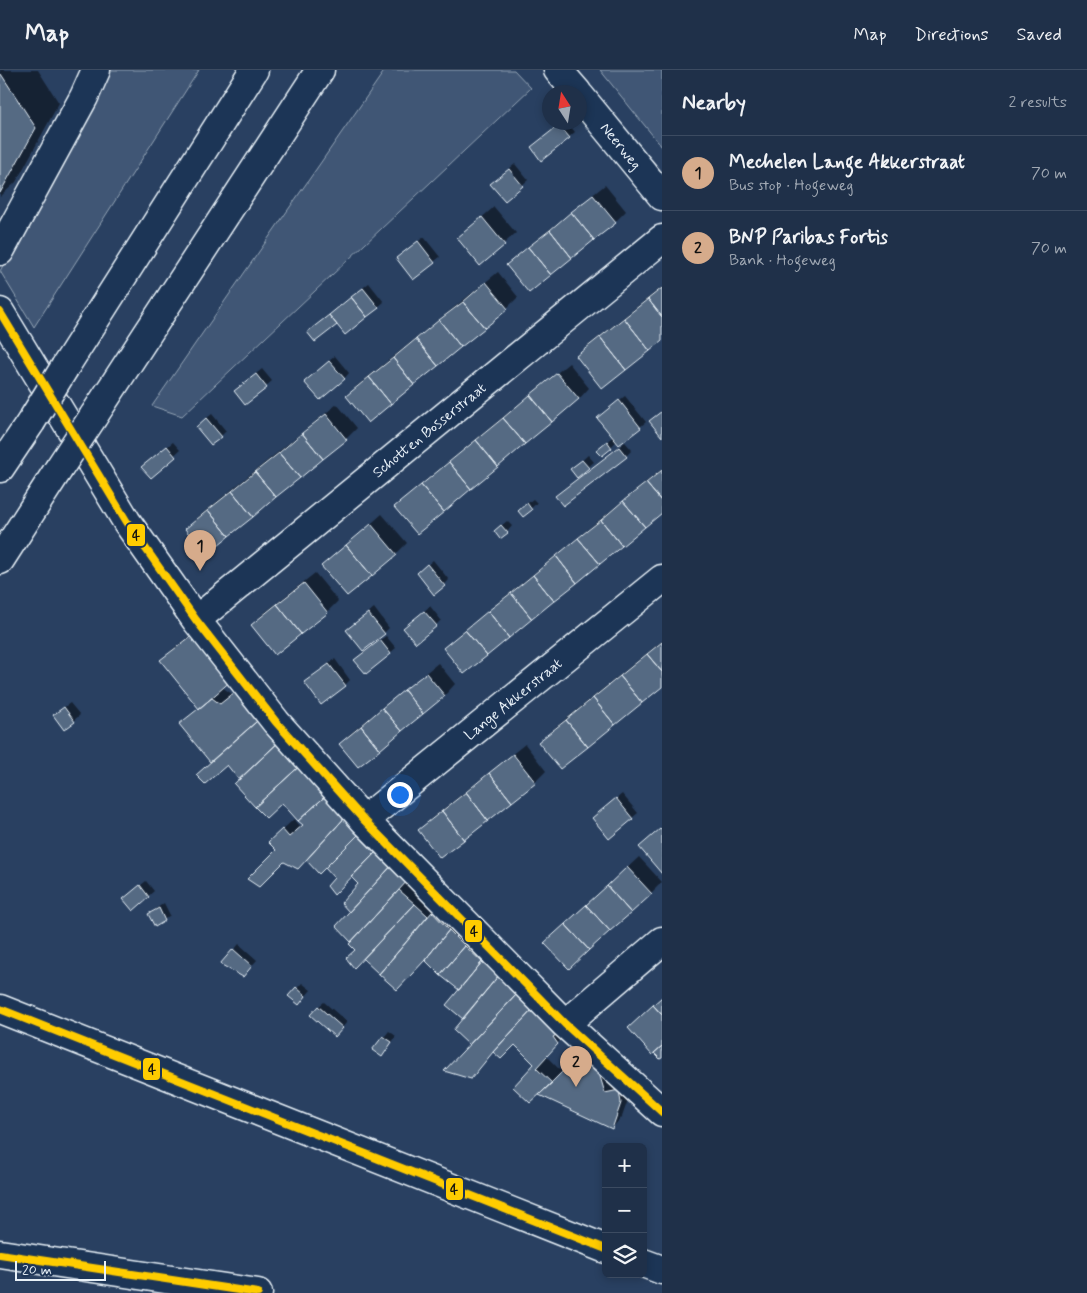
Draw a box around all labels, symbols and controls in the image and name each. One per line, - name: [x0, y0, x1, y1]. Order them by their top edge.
- text: Map: [25, 19, 69, 50]
- text: Map: [854, 23, 887, 47]
- text: Directions: [915, 23, 989, 47]
- text: Saved: [1017, 23, 1062, 47]
- north arrow: [542, 85, 587, 130]
- text: Nearby: [682, 89, 746, 117]
- text: 2 results: [1009, 92, 1067, 113]
- street label: Neerweg: [595, 119, 645, 174]
- text: Mechelen Lange Akkerstraat: [729, 150, 965, 175]
- text: 1: [694, 163, 702, 184]
- text: 70 m: [1031, 163, 1067, 184]
- text: Bus stop · Hogeweg: [729, 175, 853, 196]
- text: BNP Paribas Fortis: [729, 225, 888, 250]
- text: 2: [694, 238, 702, 259]
- text: 70 m: [1031, 238, 1067, 259]
- text: Bank · Hogeweg: [729, 250, 836, 271]
- street label: Schotten Bosserstraat: [369, 378, 491, 483]
- line badge: 4: [126, 523, 146, 547]
- text: 4: [132, 527, 141, 545]
- pin: 1: [184, 530, 216, 571]
- street label: Lange Akkerstraat: [461, 654, 568, 746]
- your location: [387, 782, 413, 808]
- line badge: 4: [464, 919, 483, 943]
- text: 4: [470, 923, 479, 941]
- pin: 2: [560, 1046, 592, 1087]
- line badge: 4: [142, 1057, 161, 1081]
- text: 4: [148, 1061, 157, 1079]
- map controls: [602, 1143, 647, 1278]
- button: +: [602, 1143, 647, 1188]
- line badge: 4: [445, 1177, 464, 1201]
- text: 4: [450, 1181, 459, 1199]
- button: −: [602, 1188, 647, 1233]
- button: layers: [602, 1233, 647, 1278]
- scale bar: [15, 1258, 106, 1281]
- text: 20 m: [22, 1261, 52, 1279]

